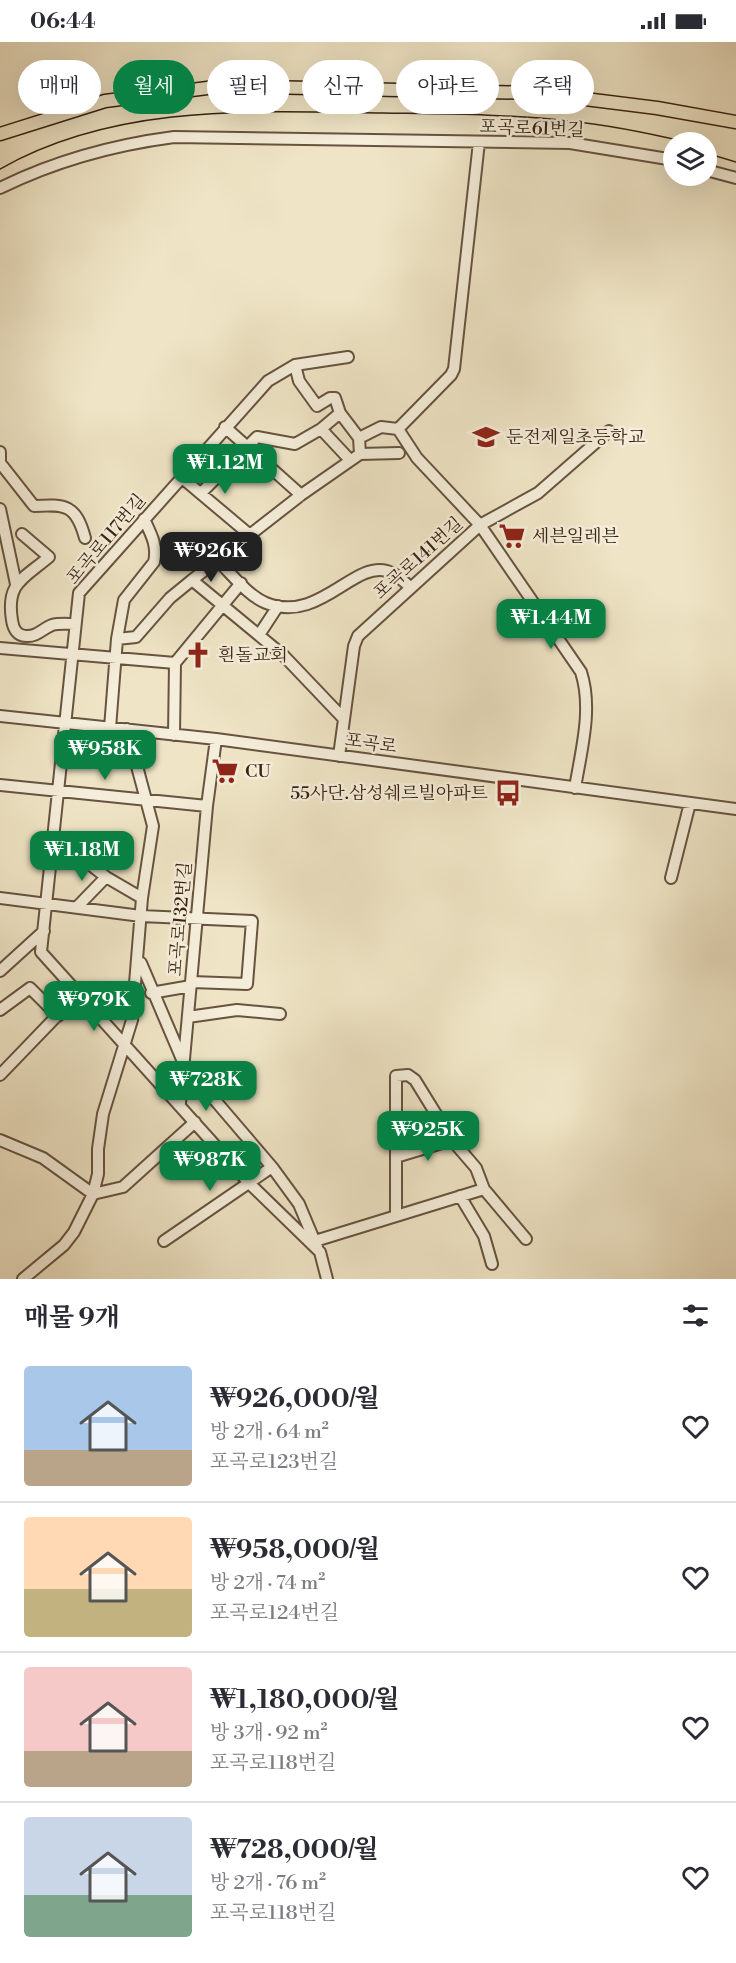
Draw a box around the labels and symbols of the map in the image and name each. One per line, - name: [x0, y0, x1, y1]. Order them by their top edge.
- street label: 포곡로61번길: [479, 115, 585, 142]
- school or university icon: 둔전제일초등학교: [471, 422, 501, 452]
- place label: 둔전제일초등학교: [506, 426, 646, 449]
- pin: ₩1.12M: [176, 444, 274, 495]
- street label: 포곡로117번길: [62, 489, 151, 589]
- street label: 포곡로141번길: [369, 512, 468, 605]
- supermarket icon: 세븐일레븐: [497, 521, 527, 551]
- place label: 세븐일레븐: [532, 525, 620, 548]
- pin: ₩926K: [169, 532, 253, 583]
- pin: ₩1.44M: [502, 599, 600, 650]
- church icon: 흰돌교회: [183, 640, 213, 670]
- place label: 흰돌교회: [218, 644, 288, 667]
- street label: 포곡로: [343, 728, 398, 759]
- pin: ₩958K: [63, 730, 147, 781]
- supermarket icon: CU: [210, 756, 240, 786]
- place label: CU: [245, 760, 271, 783]
- bus stop icon: 55사단.삼성쉐르빌아파트: [493, 778, 523, 808]
- place label: 55사단.삼성쉐르빌아파트: [290, 782, 489, 805]
- pin: ₩1.18M: [33, 831, 131, 882]
- street label: 포곡로132번길: [164, 861, 197, 977]
- pin: ₩979K: [52, 981, 136, 1032]
- pin: ₩728K: [164, 1061, 248, 1112]
- pin: ₩925K: [386, 1111, 470, 1162]
- pin: ₩987K: [168, 1141, 252, 1192]

